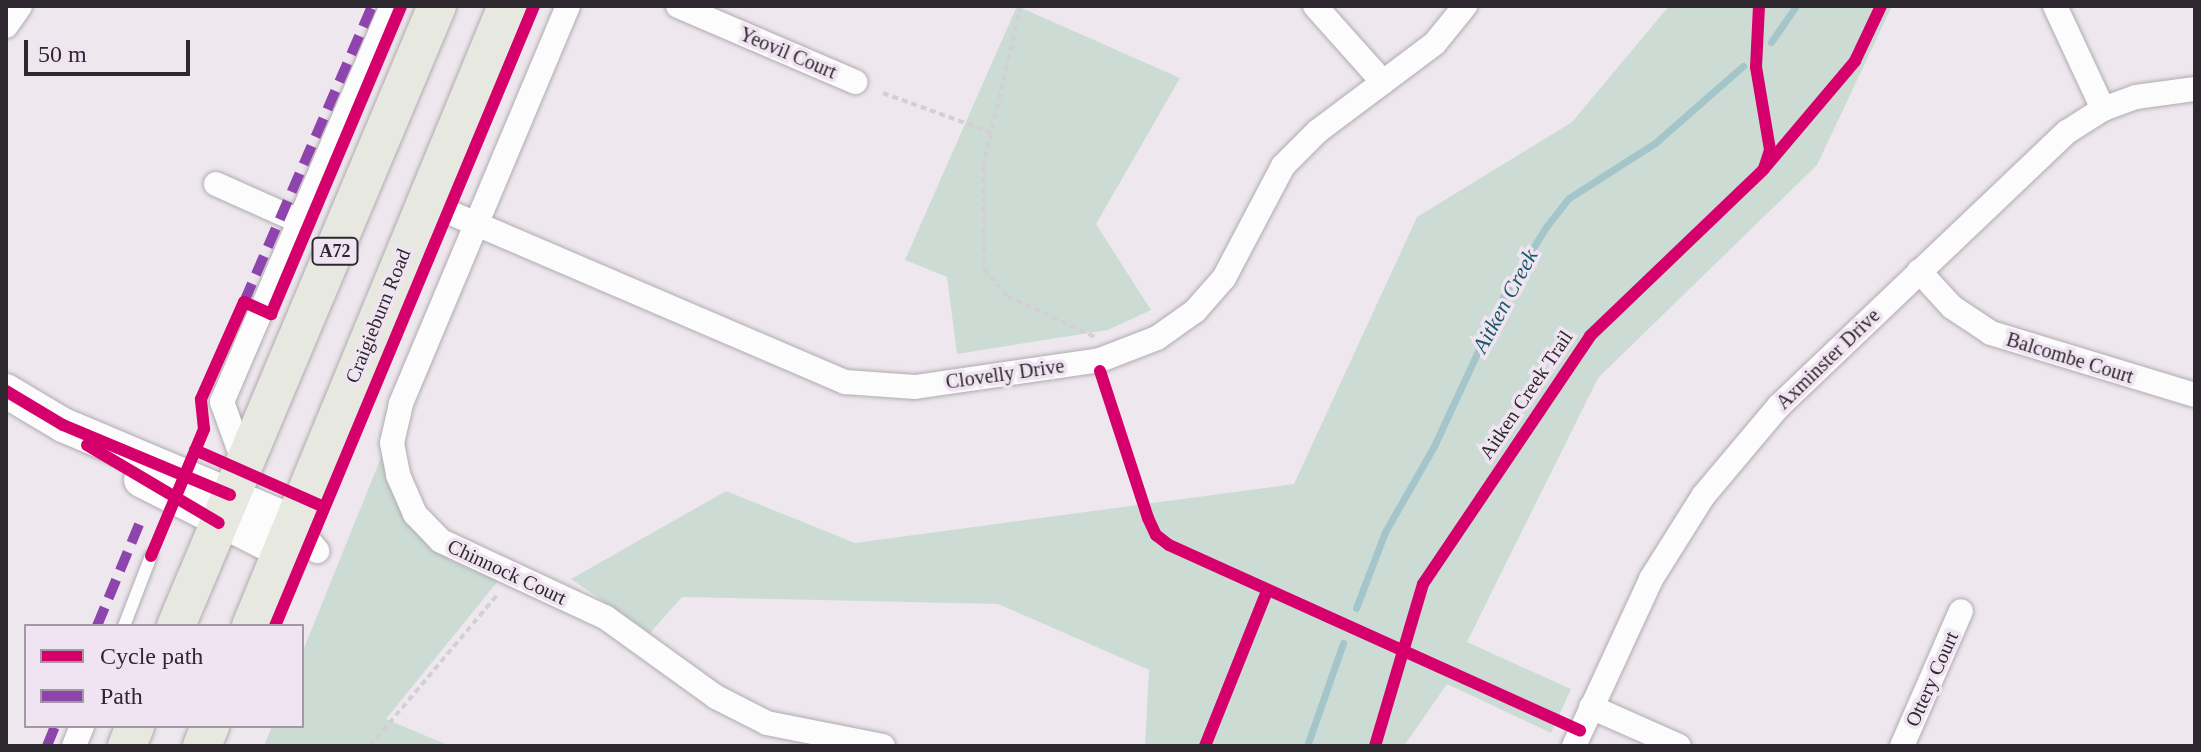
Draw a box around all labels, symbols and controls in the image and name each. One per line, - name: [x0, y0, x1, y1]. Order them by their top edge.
- street label: Yeovil Court: [736, 22, 840, 84]
- scale bar: [28, 24, 194, 74]
- text: 50 m: [38, 41, 87, 67]
- road number: A72: [311, 237, 359, 265]
- street label: Craigieburn Road: [340, 245, 416, 387]
- water label: Aitken Creek: [1467, 245, 1543, 357]
- street label: Axminster Drive: [1771, 303, 1885, 415]
- street label: Aitken Creek Trail: [1474, 326, 1578, 464]
- street label: Balcombe Court: [2004, 327, 2136, 389]
- street label: Clovelly Drive: [944, 354, 1066, 394]
- street label: Chinnock Court: [444, 534, 570, 610]
- legend: [24, 624, 304, 728]
- street label: Ottery Court: [1900, 628, 1964, 730]
- text: Cycle path: [100, 643, 203, 669]
- text: Path: [100, 683, 143, 709]

